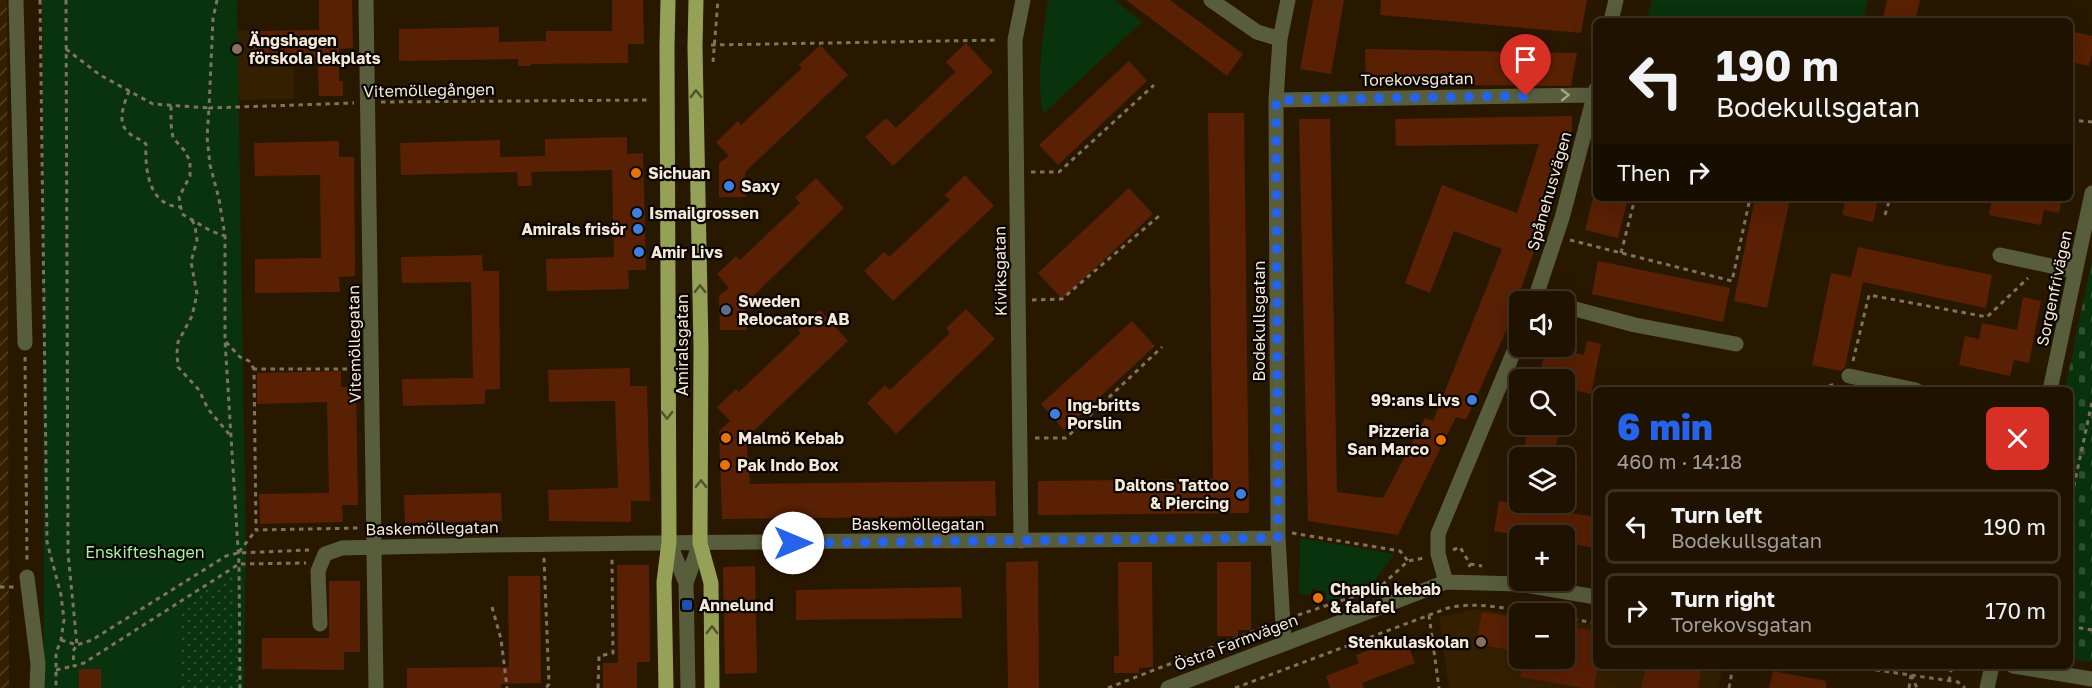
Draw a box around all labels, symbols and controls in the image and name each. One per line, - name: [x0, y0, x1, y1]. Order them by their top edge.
- place label: Ängshagen förskola lekplats: [249, 30, 381, 68]
- pin: [1500, 34, 1551, 96]
- text: 190 m: [1716, 40, 1839, 90]
- marker: Ängshagen förskola lekplats: [230, 42, 244, 56]
- icon: left: [1617, 42, 1695, 120]
- icon: arrive: [1509, 43, 1542, 76]
- street label: Torekovsgatan: [1360, 68, 1474, 90]
- street label: Vitemöllegången: [363, 79, 495, 101]
- one-way arrow: [1561, 89, 1570, 101]
- one-way arrow: [690, 90, 702, 99]
- text: Bodekullsgatan: [1716, 91, 1920, 123]
- street label: Spånehusvägen: [1522, 129, 1576, 253]
- icon: right: [1682, 156, 1715, 189]
- text: Then: [1617, 159, 1670, 186]
- place label: Sichuan: [648, 163, 710, 183]
- marker: Sichuan: [629, 166, 643, 180]
- place label: Saxy: [741, 176, 780, 196]
- marker: Saxy: [722, 179, 736, 193]
- place label: Ismailgrossen: [649, 203, 759, 223]
- marker: Ismailgrossen: [630, 206, 644, 220]
- place label: Amirals frisör: [521, 219, 626, 239]
- marker: Amirals frisör: [631, 222, 645, 236]
- street label: Kiviksgatan: [989, 226, 1011, 316]
- street label: Sorgenfrivägen: [2032, 228, 2076, 348]
- place label: Amir Livs: [651, 242, 723, 262]
- marker: Amir Livs: [632, 245, 646, 259]
- street label: Bodekullsgatan: [1249, 261, 1269, 381]
- street label: Vitemöllegatan: [343, 285, 365, 403]
- one-way arrow: [694, 285, 706, 294]
- place label: Sweden Relocators AB: [738, 291, 850, 329]
- map controls: [1509, 291, 1575, 669]
- button: sound: [1509, 291, 1575, 357]
- street label: Amiralsgatan: [672, 294, 692, 396]
- marker: Sweden Relocators AB: [719, 303, 733, 317]
- button: search: [1509, 369, 1575, 435]
- place label: 99:ans Livs: [1371, 390, 1460, 410]
- marker: 99:ans Livs: [1465, 393, 1479, 407]
- place label: Ing-britts Porslin: [1067, 395, 1140, 433]
- text: 6 min: [1617, 405, 1713, 448]
- marker: Ing-britts Porslin: [1048, 407, 1062, 421]
- button: close: [1986, 407, 2049, 470]
- one-way arrow: [661, 411, 673, 420]
- place label: Pizzeria San Marco: [1347, 421, 1429, 459]
- place label: Malmö Kebab: [738, 428, 844, 448]
- marker: Malmö Kebab: [719, 431, 733, 445]
- marker: Pizzeria San Marco: [1434, 433, 1448, 447]
- button: layers: [1509, 447, 1575, 513]
- text: 460 m · 14:18: [1617, 449, 1742, 473]
- place label: Pak Indo Box: [737, 455, 839, 475]
- marker: Pak Indo Box: [718, 458, 732, 472]
- place label: Daltons Tattoo & Piercing: [1114, 475, 1229, 513]
- one-way arrow: [694, 480, 707, 489]
- marker: Daltons Tattoo & Piercing: [1234, 487, 1248, 501]
- text: Turn left: [1671, 501, 1762, 528]
- icon: left: [1620, 510, 1653, 543]
- position arrow: [761, 511, 825, 575]
- text: 190 m: [1983, 513, 2046, 540]
- street label: Baskemöllegatan: [851, 514, 985, 534]
- street label: Baskemöllegatan: [365, 517, 499, 539]
- button: +: [1509, 525, 1575, 591]
- text: Bodekullsgatan: [1671, 528, 1822, 552]
- park label: Enskifteshagen: [85, 542, 205, 562]
- place label: Chaplin kebab & falafel: [1330, 579, 1441, 617]
- text: Turn right: [1671, 585, 1775, 612]
- marker: Chaplin kebab & falafel: [1311, 591, 1325, 605]
- icon: right: [1620, 594, 1653, 627]
- place label: Annelund: [699, 595, 774, 615]
- text: 170 m: [1985, 597, 2046, 624]
- marker: Annelund: [680, 598, 694, 612]
- button: −: [1509, 603, 1575, 669]
- street label: Östra Farmvägen: [1171, 609, 1301, 675]
- text: Torekovsgatan: [1671, 612, 1812, 636]
- one-way arrow: [706, 625, 718, 634]
- place label: Stenkulaskolan: [1348, 632, 1469, 652]
- marker: Stenkulaskolan: [1474, 635, 1488, 649]

